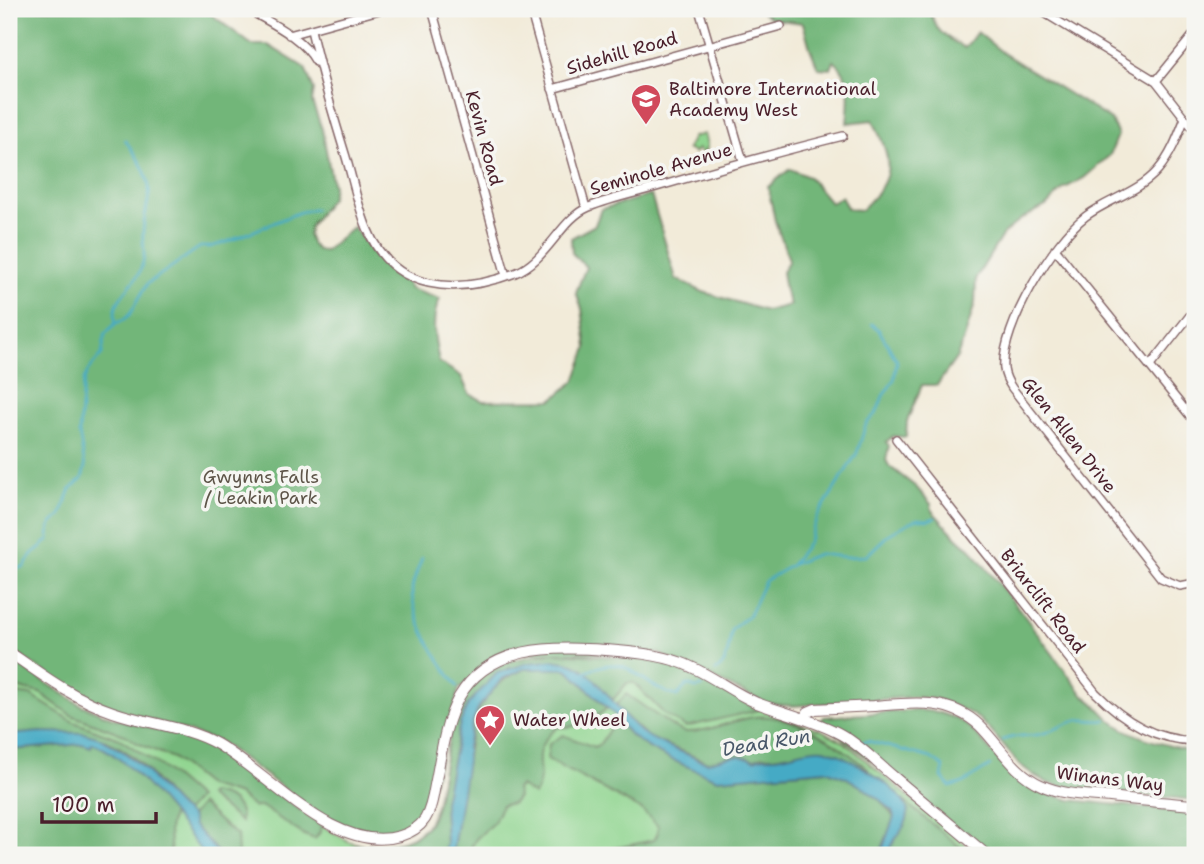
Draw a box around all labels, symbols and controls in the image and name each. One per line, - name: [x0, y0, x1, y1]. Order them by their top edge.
- street label: Sidehill Road: [564, 26, 680, 80]
- place label: Baltimore International Academy West: [669, 77, 877, 122]
- school or university icon: Baltimore International Academy West: [629, 82, 663, 126]
- street label: Kevin Road: [460, 88, 508, 188]
- street label: Seminole Avenue: [587, 137, 735, 201]
- street label: Glen Allen Drive: [1016, 372, 1122, 498]
- park label: Gwynns Falls / Leakin Park: [203, 465, 319, 510]
- street label: Briarclift Road: [995, 544, 1091, 658]
- place icon: Water Wheel: [473, 703, 507, 747]
- place label: Water Wheel: [513, 708, 626, 732]
- water label: Dead Run: [720, 723, 812, 762]
- street label: Winans Way: [1055, 761, 1165, 797]
- scale bar: [42, 780, 156, 824]
- text: 100 m: [52, 791, 115, 819]

